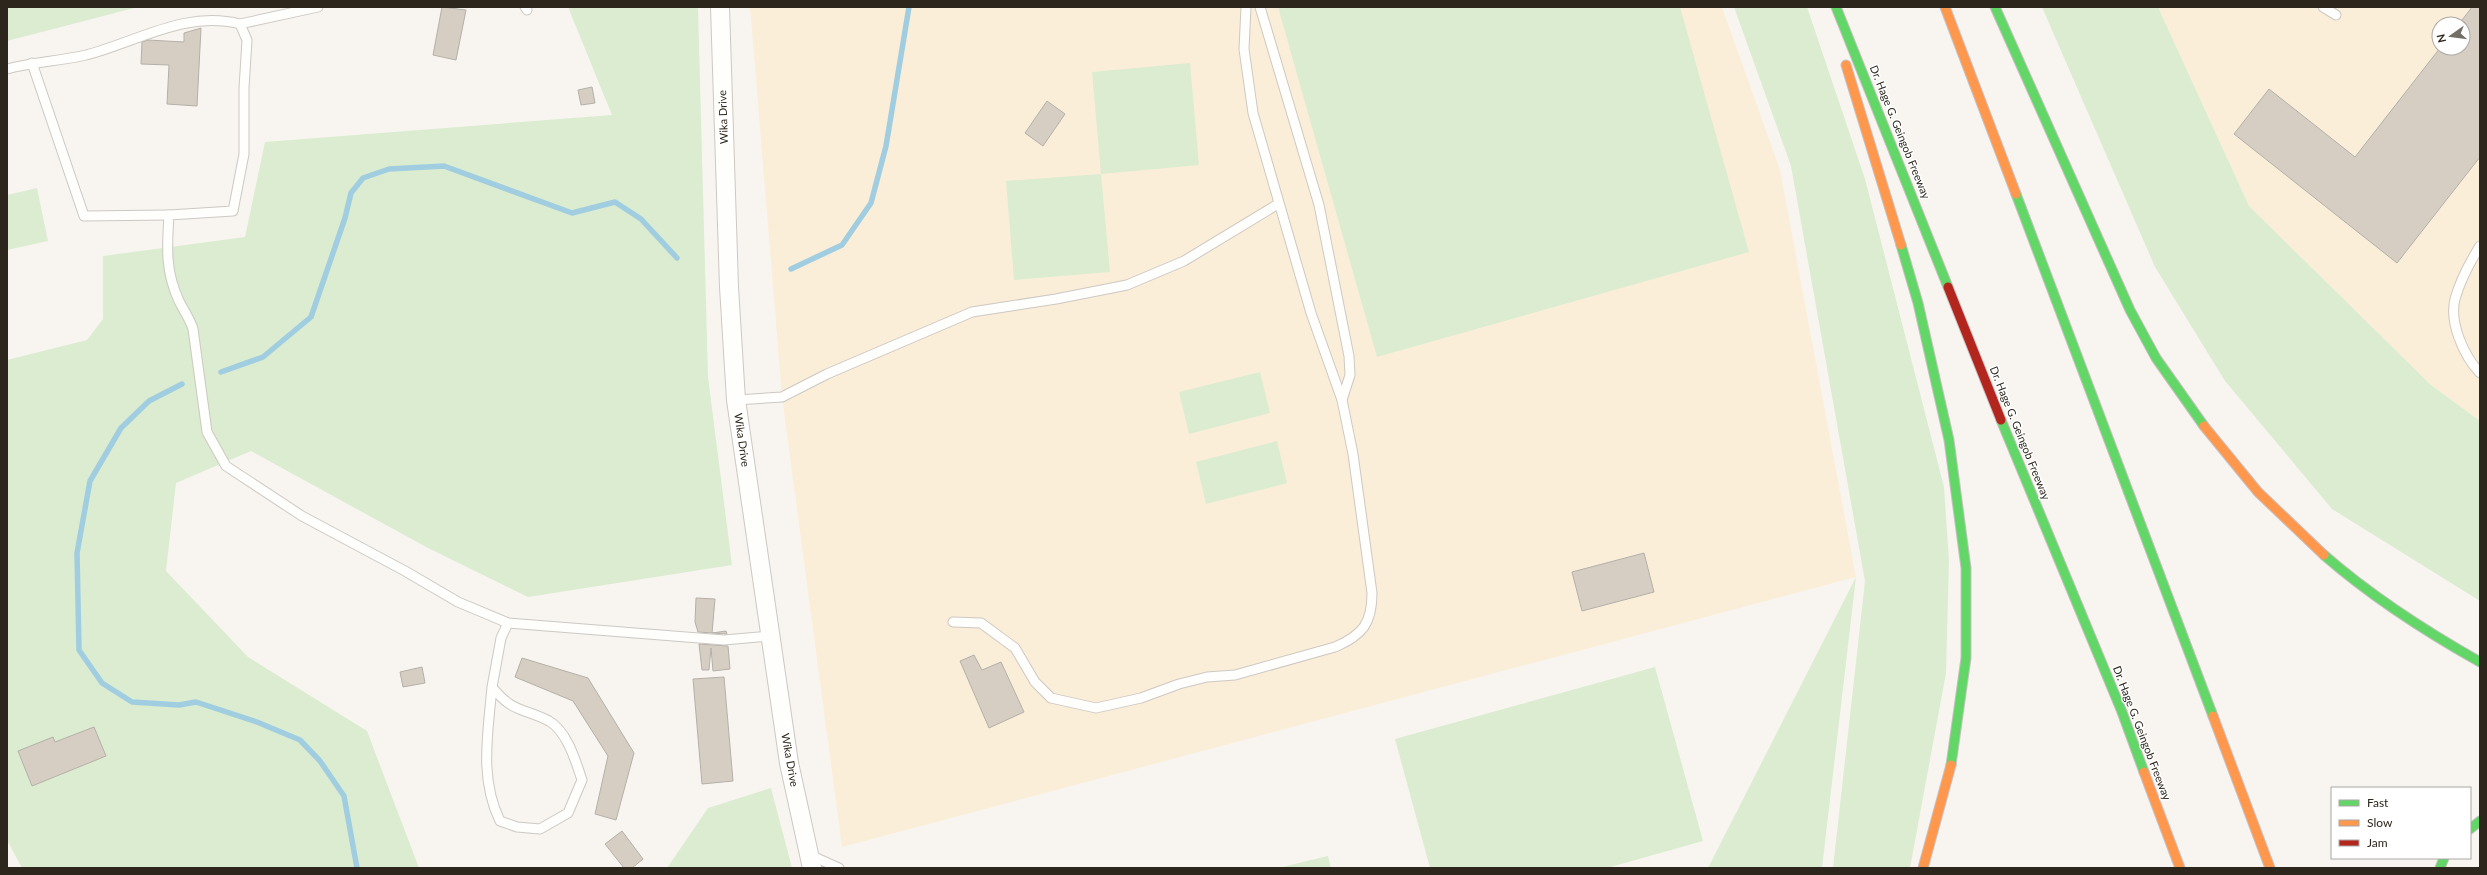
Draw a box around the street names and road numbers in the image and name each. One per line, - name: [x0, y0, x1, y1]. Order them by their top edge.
- street label: Dr. Hage G. Geingob Freeway: [1868, 63, 1933, 201]
- street label: Wika Drive: [715, 90, 730, 144]
- street label: Dr. Hage G. Geingob Freeway: [1988, 364, 2053, 502]
- street label: Wika Drive: [732, 412, 753, 468]
- street label: Dr. Hage G. Geingob Freeway: [2111, 664, 2174, 802]
- street label: Wika Drive: [779, 732, 802, 788]

